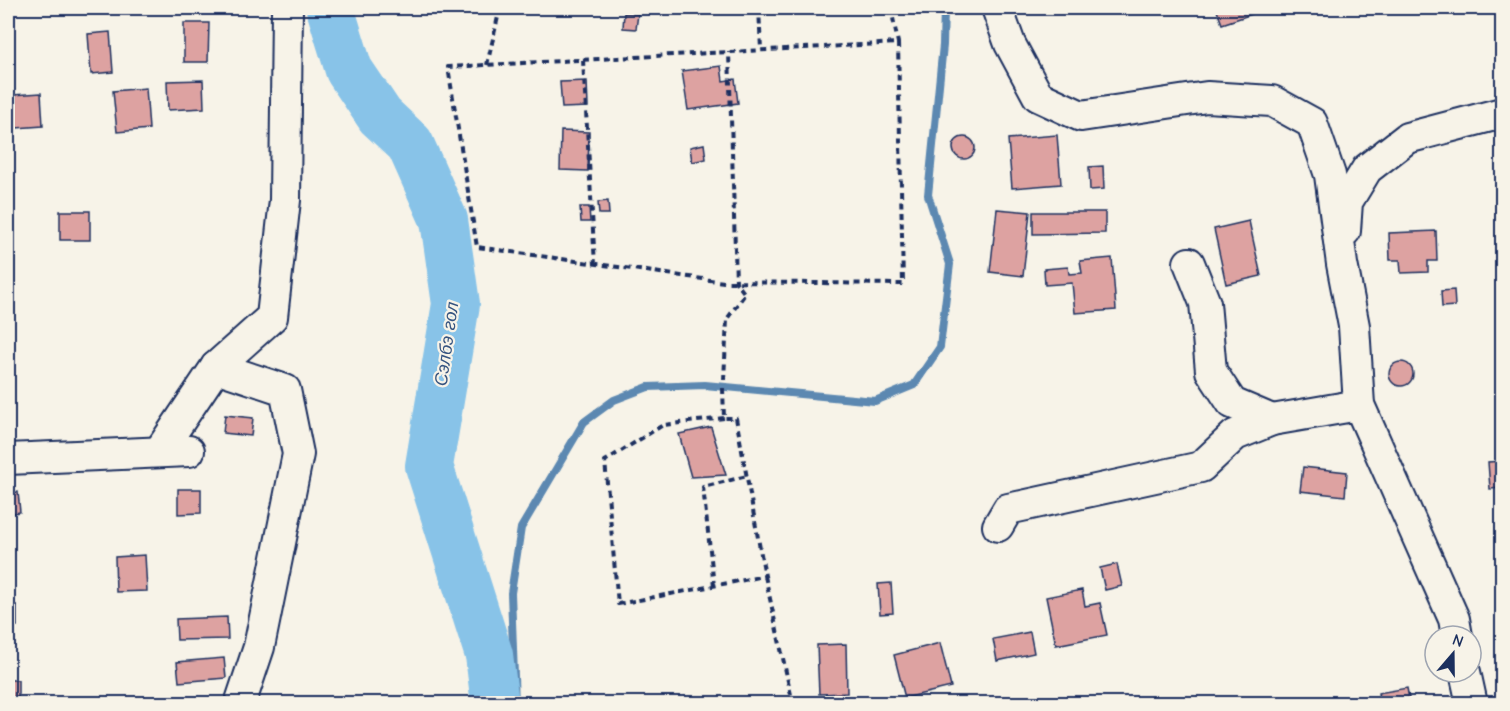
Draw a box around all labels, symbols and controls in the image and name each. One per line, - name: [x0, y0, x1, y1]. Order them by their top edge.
- water label: Сэлбэ гол: [431, 300, 463, 388]
- north arrow: [1423, 624, 1483, 684]
- text: N: [1450, 631, 1466, 651]

